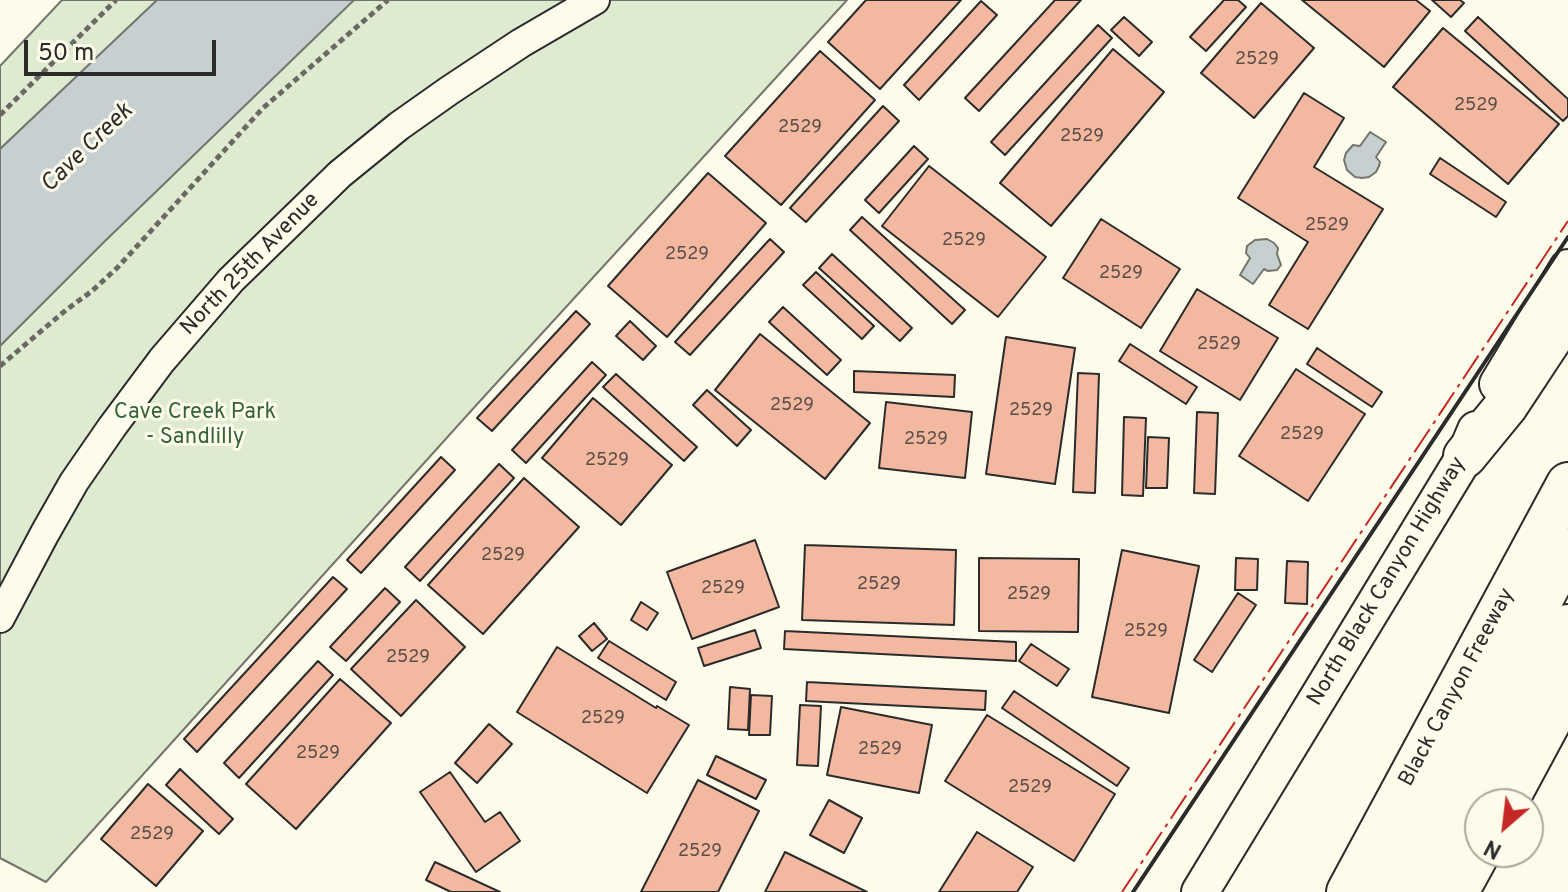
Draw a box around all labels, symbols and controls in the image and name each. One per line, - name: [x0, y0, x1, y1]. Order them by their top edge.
- scale bar: [28, 24, 220, 74]
- text: 50 m: [38, 39, 94, 69]
- house number: 2529: [1235, 49, 1279, 71]
- house number: 2529: [1454, 95, 1498, 117]
- water label: Cave Creek: [36, 98, 140, 200]
- house number: 2529: [778, 117, 822, 139]
- house number: 2529: [1060, 126, 1104, 148]
- street label: North 25th Avenue: [176, 188, 326, 342]
- house number: 2529: [1305, 215, 1349, 237]
- house number: 2529: [942, 230, 986, 252]
- house number: 2529: [665, 244, 709, 266]
- house number: 2529: [1099, 263, 1143, 285]
- house number: 2529: [1197, 334, 1241, 356]
- house number: 2529: [770, 395, 814, 417]
- house number: 2529: [1009, 400, 1053, 422]
- park label: Cave Creek Park - Sandlilly: [114, 401, 276, 452]
- house number: 2529: [1280, 424, 1324, 446]
- house number: 2529: [904, 429, 948, 451]
- house number: 2529: [585, 450, 629, 472]
- street label: North Black Canyon Highway: [1303, 453, 1473, 711]
- house number: 2529: [481, 545, 525, 567]
- house number: 2529: [857, 574, 901, 596]
- house number: 2529: [701, 578, 745, 600]
- house number: 2529: [1007, 584, 1051, 606]
- street label: Black Canyon Freeway: [1394, 584, 1522, 792]
- house number: 2529: [1124, 621, 1168, 643]
- house number: 2529: [386, 647, 430, 669]
- house number: 2529: [581, 708, 625, 730]
- house number: 2529: [858, 739, 902, 761]
- house number: 2529: [296, 743, 340, 765]
- house number: 2529: [1008, 777, 1052, 799]
- north arrow: [1464, 788, 1544, 868]
- house number: 2529: [130, 824, 174, 846]
- text: N: [1480, 832, 1507, 863]
- house number: 2529: [678, 841, 722, 863]

